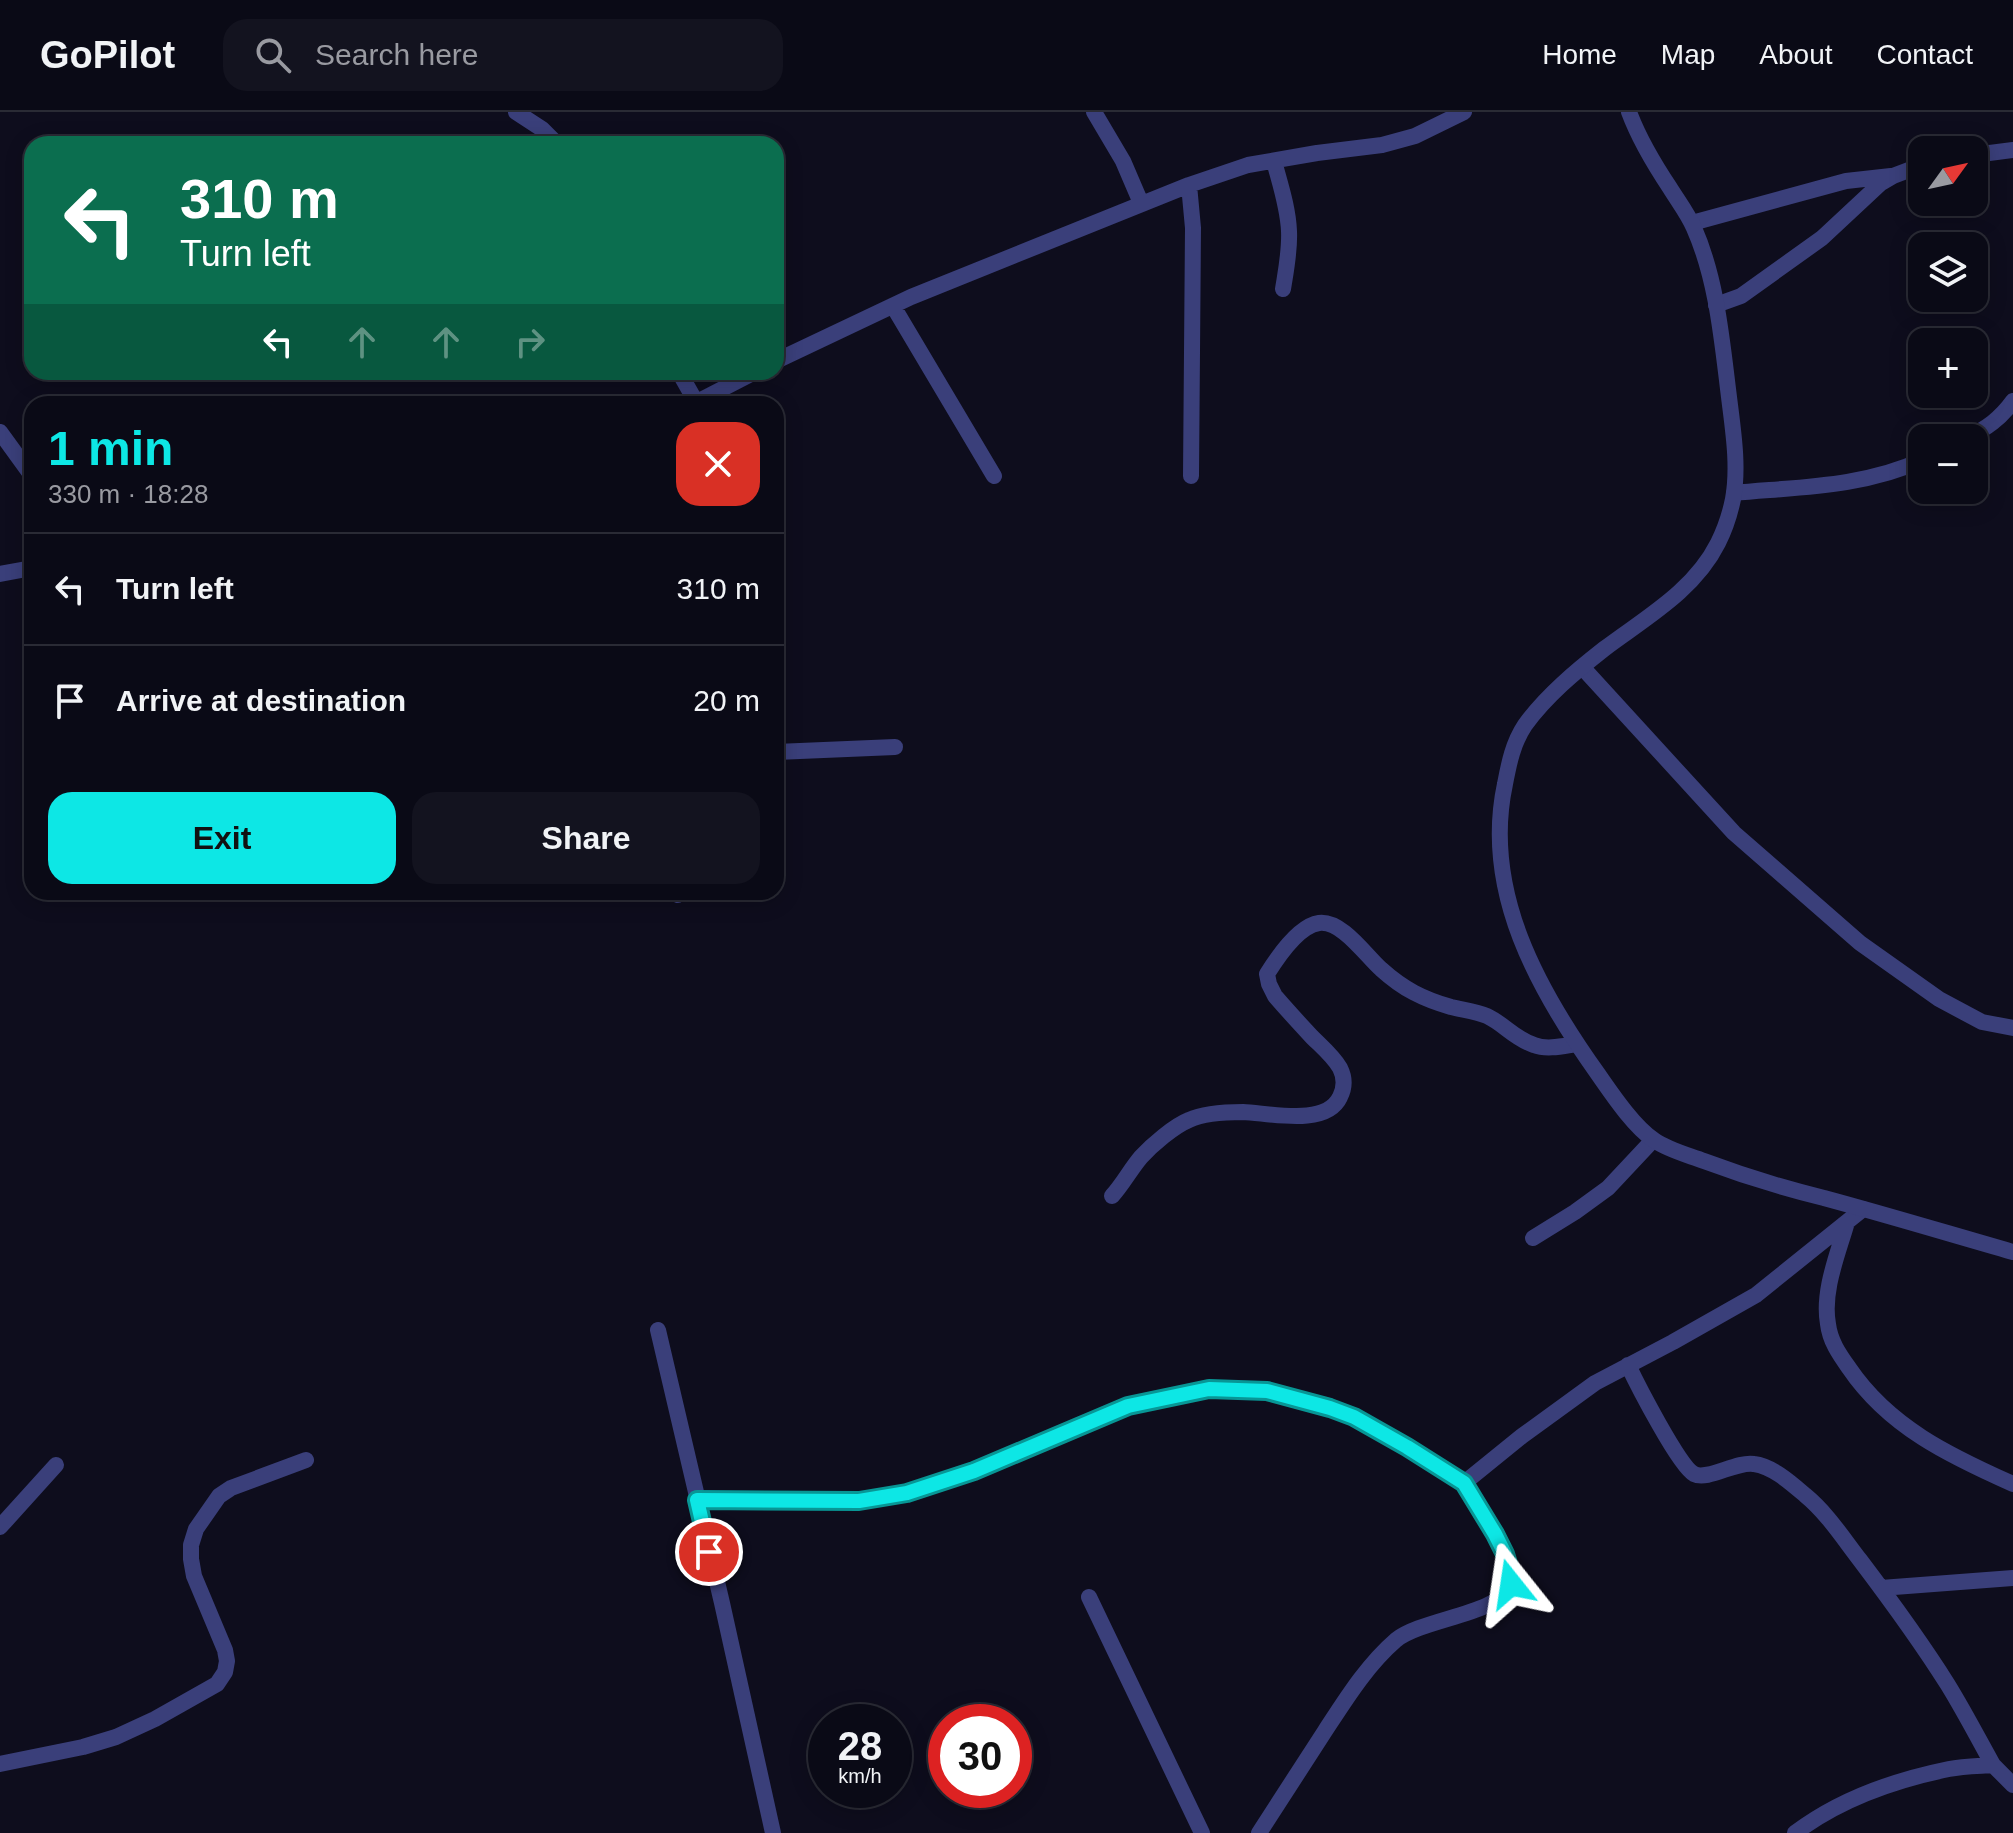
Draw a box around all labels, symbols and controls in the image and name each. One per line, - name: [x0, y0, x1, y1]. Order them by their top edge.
- search box: [223, 19, 783, 91]
- icon: search: [251, 33, 295, 77]
- text: GoPilot: [40, 34, 175, 76]
- text: Search here: [315, 38, 479, 71]
- text: Home: [1542, 39, 1617, 70]
- text: Map: [1661, 39, 1715, 70]
- text: About: [1759, 39, 1833, 70]
- text: Contact: [1877, 39, 1973, 70]
- north arrow: [1908, 136, 1988, 216]
- map controls: [1908, 136, 1988, 504]
- text: 310 m: [180, 167, 339, 230]
- icon: left: [48, 168, 152, 272]
- button: layers: [1908, 232, 1988, 312]
- text: Turn left: [180, 233, 311, 274]
- icon: left: [256, 320, 300, 364]
- icon: ahead: [340, 320, 384, 364]
- icon: ahead: [424, 320, 468, 364]
- icon: right: [508, 320, 552, 364]
- button: +: [1908, 328, 1988, 408]
- text: 1 min: [48, 422, 173, 475]
- button: close: [676, 422, 760, 506]
- button: −: [1908, 424, 1988, 504]
- text: 330 m · 18:28: [48, 479, 208, 509]
- icon: left: [48, 567, 92, 611]
- text: Turn left: [116, 572, 234, 605]
- text: 310 m: [677, 572, 760, 605]
- icon: arrive: [48, 679, 92, 723]
- text: Arrive at destination: [116, 684, 406, 717]
- text: 20 m: [693, 684, 760, 717]
- button: Exit: [48, 792, 396, 884]
- button: Share: [412, 792, 760, 884]
- pin: [675, 1518, 743, 1586]
- icon: arrive: [687, 1530, 731, 1574]
- position arrow: [1469, 1542, 1553, 1626]
- speed limit sign: 30: [928, 1704, 1032, 1808]
- text: 28: [838, 1724, 882, 1768]
- text: km/h: [838, 1765, 882, 1787]

